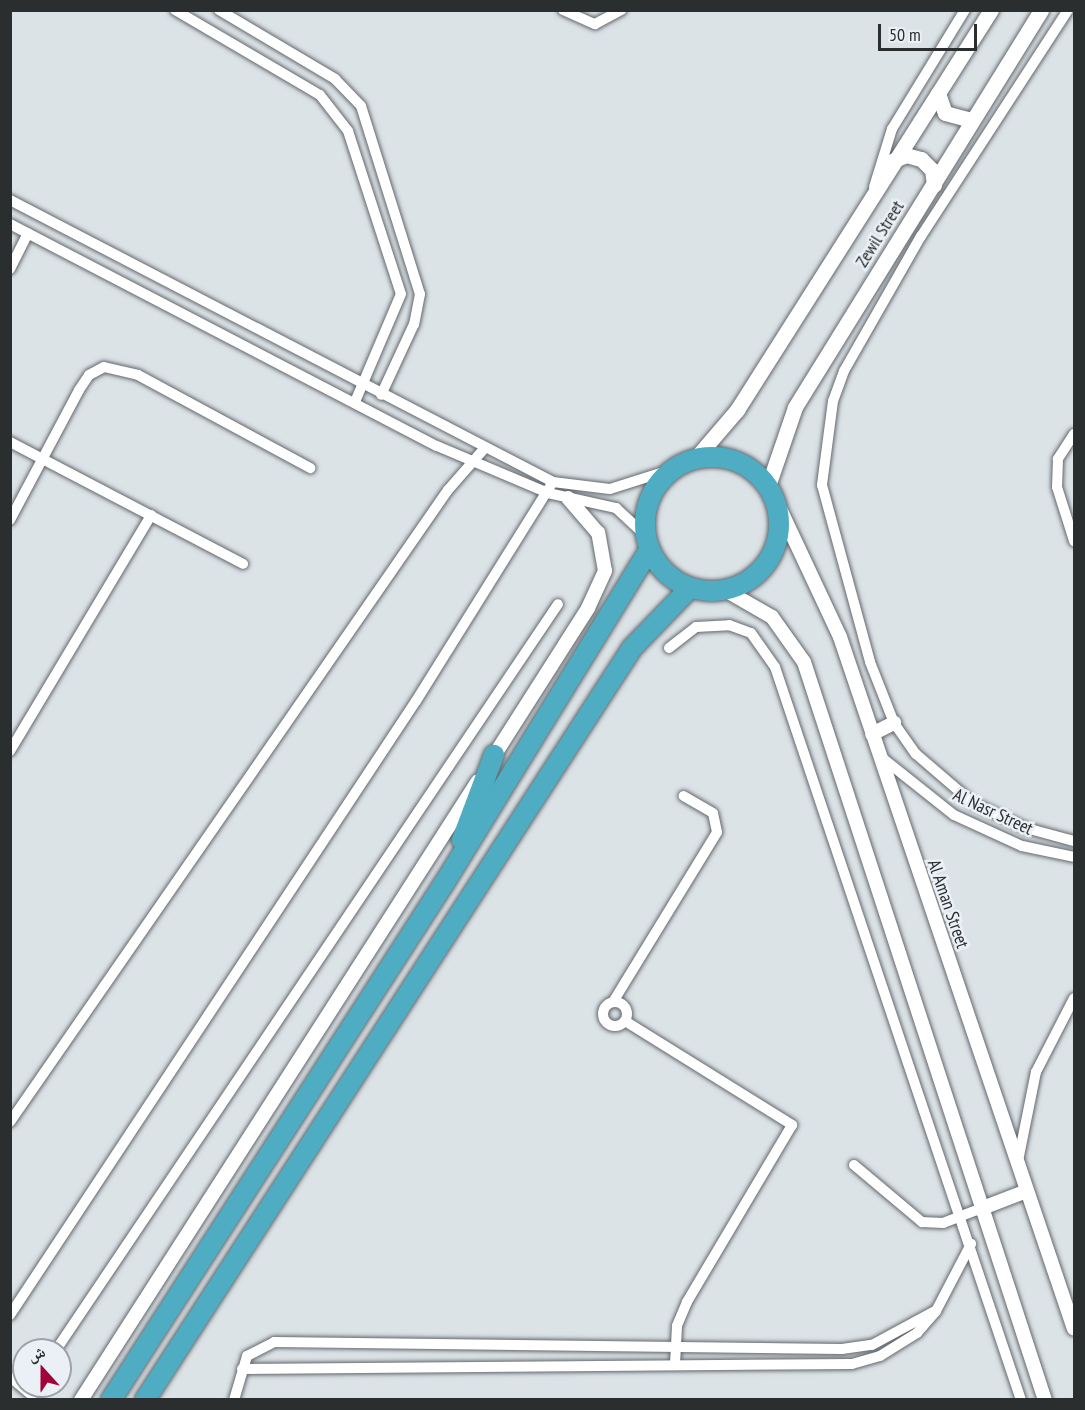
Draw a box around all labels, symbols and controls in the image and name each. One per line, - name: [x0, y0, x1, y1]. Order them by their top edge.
- scale bar: [881, 12, 980, 50]
- text: 50 m: [889, 23, 921, 46]
- street label: Zewil Street: [851, 197, 909, 271]
- street label: Al Nasr Street: [950, 784, 1036, 840]
- street label: Al Aman Street: [923, 857, 973, 951]
- north arrow: [12, 1338, 72, 1398]
- text: ش: [25, 1341, 48, 1365]

